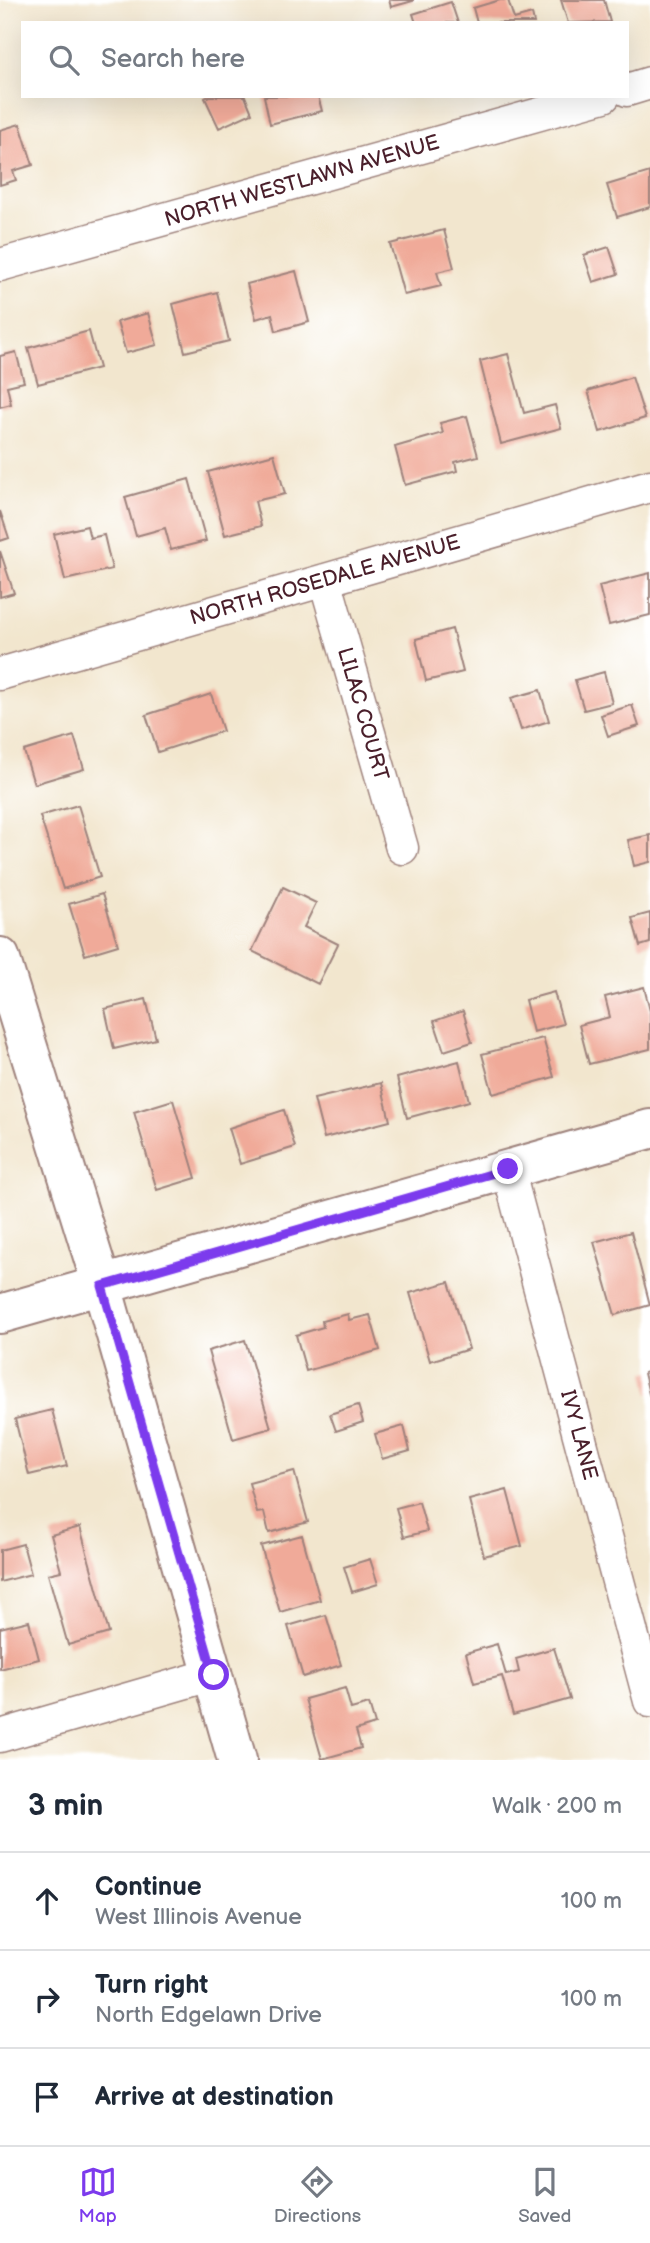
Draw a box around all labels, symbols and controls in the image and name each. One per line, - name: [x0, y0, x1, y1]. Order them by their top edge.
- search box: [21, 21, 629, 98]
- icon: search: [45, 41, 83, 79]
- text: Search here: [101, 44, 245, 75]
- street label: NORTH WESTLAWN AVENUE: [162, 130, 442, 232]
- street label: NORTH ROSEDALE AVENUE: [187, 529, 463, 631]
- street label: LILAC COURT: [332, 645, 394, 784]
- route end: [492, 1153, 523, 1184]
- street label: IVY LANE: [555, 1387, 603, 1483]
- route start: [198, 1659, 229, 1690]
- text: 3 min: [28, 1788, 103, 1824]
- text: Walk · 200 m: [492, 1792, 622, 1820]
- text: Continue: [95, 1872, 202, 1903]
- icon: ahead: [28, 1882, 66, 1920]
- text: 100 m: [561, 1887, 622, 1915]
- text: West Illinois Avenue: [95, 1903, 302, 1931]
- text: Turn right: [95, 1970, 208, 2001]
- icon: right: [28, 1980, 66, 2018]
- text: 100 m: [561, 1985, 622, 2013]
- text: North Edgelawn Drive: [95, 2001, 322, 2029]
- icon: arrive: [28, 2078, 66, 2116]
- text: Arrive at destination: [95, 2082, 334, 2113]
- tab: Map: [79, 2163, 117, 2228]
- tab: Directions: [274, 2163, 361, 2228]
- tab: Saved: [518, 2163, 571, 2228]

